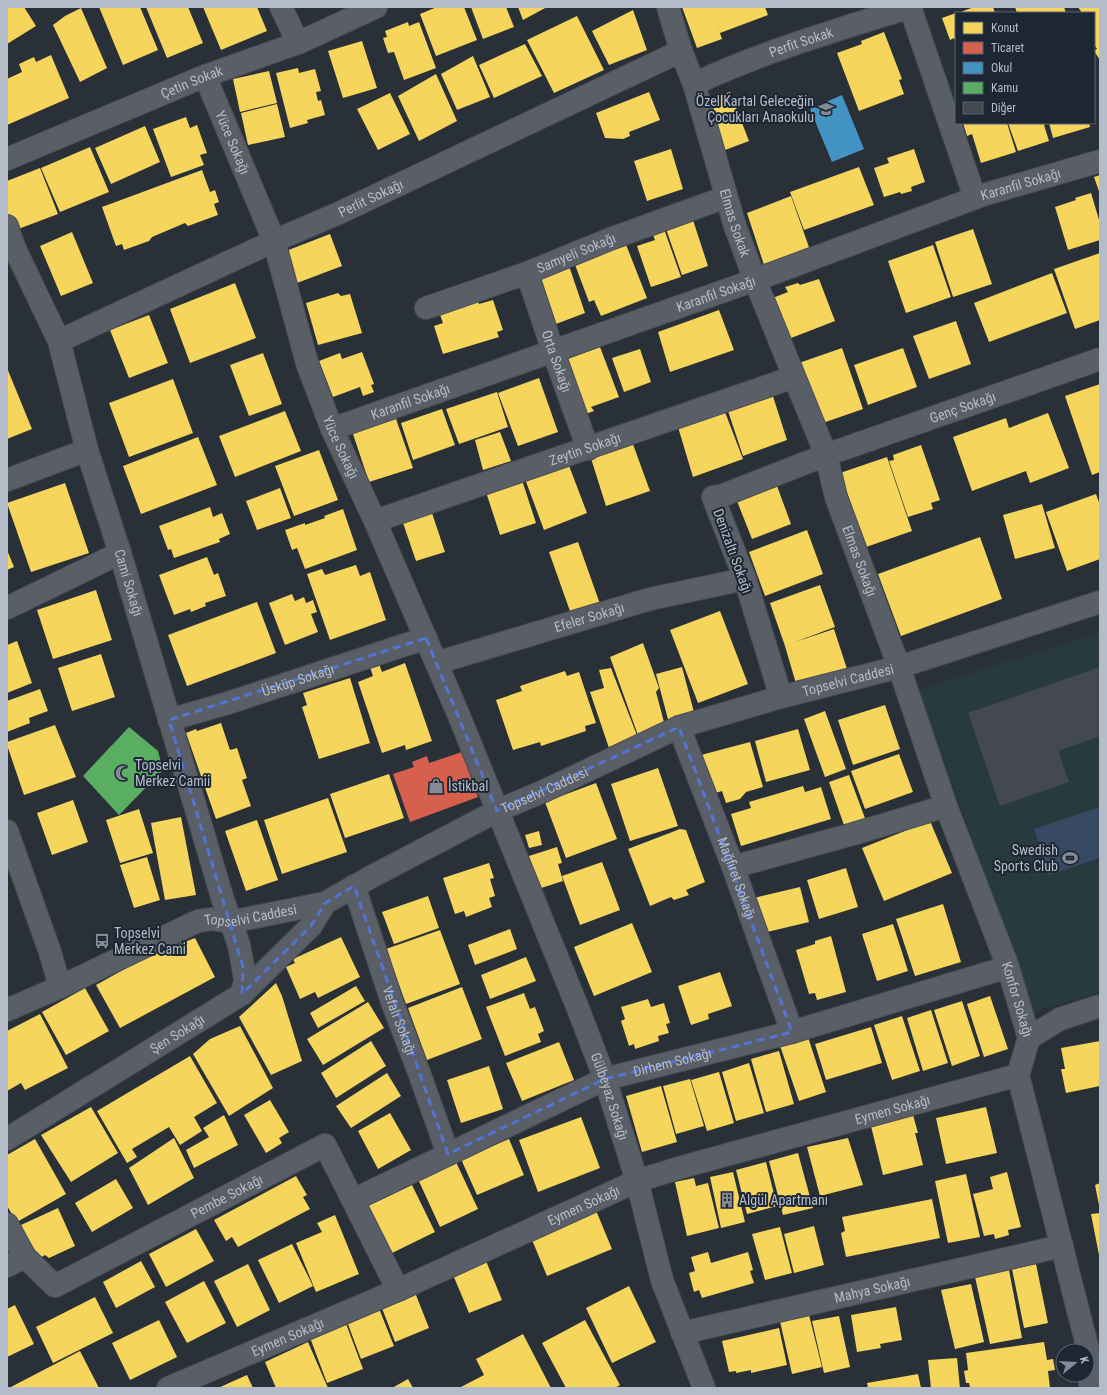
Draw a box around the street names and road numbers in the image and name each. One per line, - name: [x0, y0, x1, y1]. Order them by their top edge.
- street label: Perfit Sokak: [767, 24, 836, 60]
- street label: Çetin Sokak: [158, 62, 225, 102]
- street label: Yüce Sokağı: [212, 108, 253, 177]
- street label: Karanfil Sokağı: [979, 165, 1063, 203]
- street label: Perlit Sokağı: [336, 176, 406, 220]
- street label: Elmas Sokak: [717, 187, 754, 260]
- street label: Samyeli Sokağı: [534, 230, 618, 276]
- street label: Karanfil Sokağı: [674, 272, 758, 315]
- street label: Orta Sokağı: [539, 328, 575, 394]
- street label: Karanfil Sokağı: [369, 380, 452, 423]
- street label: Genç Sokağı: [928, 388, 998, 426]
- street label: Yüce Sokağı: [320, 413, 362, 481]
- street label: Zeytin Sokağı: [547, 429, 623, 469]
- street label: Denizaltı Sokağı: [710, 507, 756, 595]
- street label: Elmas Sokağı: [839, 523, 880, 599]
- street label: Cami Sokağı: [111, 547, 146, 618]
- street label: Efeler Sokağı: [552, 599, 626, 635]
- street label: Üsküp Sokağı: [260, 661, 336, 699]
- street label: Topselvi Caddesi: [800, 661, 895, 699]
- street label: Topselvi Caddesi: [498, 763, 591, 816]
- street label: Mağfiret Sokağı: [714, 835, 759, 922]
- street label: Topselvi Caddesi: [203, 901, 298, 930]
- street label: Konfor Sokağı: [999, 959, 1036, 1039]
- street label: Vefalı Sokağı: [379, 984, 420, 1057]
- street label: Şen Sokağı: [147, 1011, 208, 1057]
- street label: Dirhem Sokağı: [632, 1045, 713, 1080]
- street label: Gülbeyaz Sokağı: [588, 1050, 632, 1142]
- street label: Eymen Sokağı: [853, 1091, 932, 1127]
- street label: Pembe Sokağı: [188, 1171, 265, 1222]
- street label: Eymen Sokağı: [545, 1182, 622, 1229]
- street label: Mahya Sokağı: [833, 1273, 912, 1306]
- street label: Eymen Sokağı: [249, 1315, 326, 1360]

